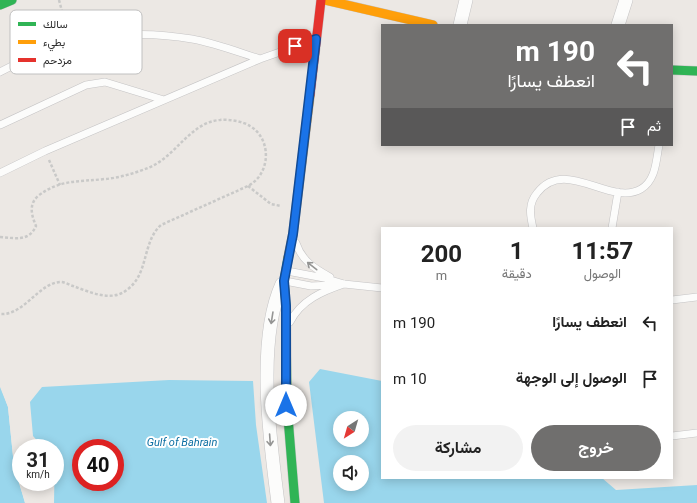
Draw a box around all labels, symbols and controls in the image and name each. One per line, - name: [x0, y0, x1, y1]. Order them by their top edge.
- legend: [10, 10, 142, 74]
- text: سالك: [43, 18, 68, 31]
- pin: [278, 29, 312, 63]
- icon: arrive: [284, 35, 306, 57]
- text: 190 m: [516, 35, 595, 68]
- text: بطيء: [43, 36, 65, 52]
- icon: left: [609, 40, 661, 92]
- text: مزدحم: [43, 54, 72, 68]
- text: انعطف يسارًا: [507, 70, 595, 91]
- icon: arrive: [617, 116, 639, 138]
- text: ثم: [647, 117, 661, 135]
- text: 1: [510, 237, 524, 265]
- text: 11:57: [571, 237, 633, 265]
- text: 200: [421, 240, 462, 268]
- one-way arrow: [306, 261, 317, 270]
- text: دقيقة: [502, 266, 532, 281]
- text: الوصول: [584, 266, 621, 281]
- text: m: [436, 268, 447, 283]
- one-way arrow: [268, 311, 276, 324]
- icon: left: [639, 312, 661, 334]
- text: انعطف يسارًا: [552, 313, 627, 331]
- text: 190 m: [393, 314, 435, 332]
- icon: arrive: [639, 368, 661, 390]
- text: الوصول إلى الوجهة: [516, 369, 627, 387]
- text: 10 m: [393, 370, 427, 388]
- position arrow: [265, 384, 307, 426]
- north arrow: [333, 411, 369, 447]
- map controls: [333, 411, 369, 491]
- button: مشاركة: [393, 425, 523, 471]
- button: خروج: [531, 425, 661, 471]
- one-way arrow: [267, 433, 274, 446]
- water label: Gulf of Bahrain: [147, 436, 217, 449]
- speed limit sign: 40: [72, 439, 124, 491]
- text: 31: [27, 448, 49, 472]
- button: sound: [333, 455, 369, 491]
- text: km/h: [26, 469, 50, 480]

